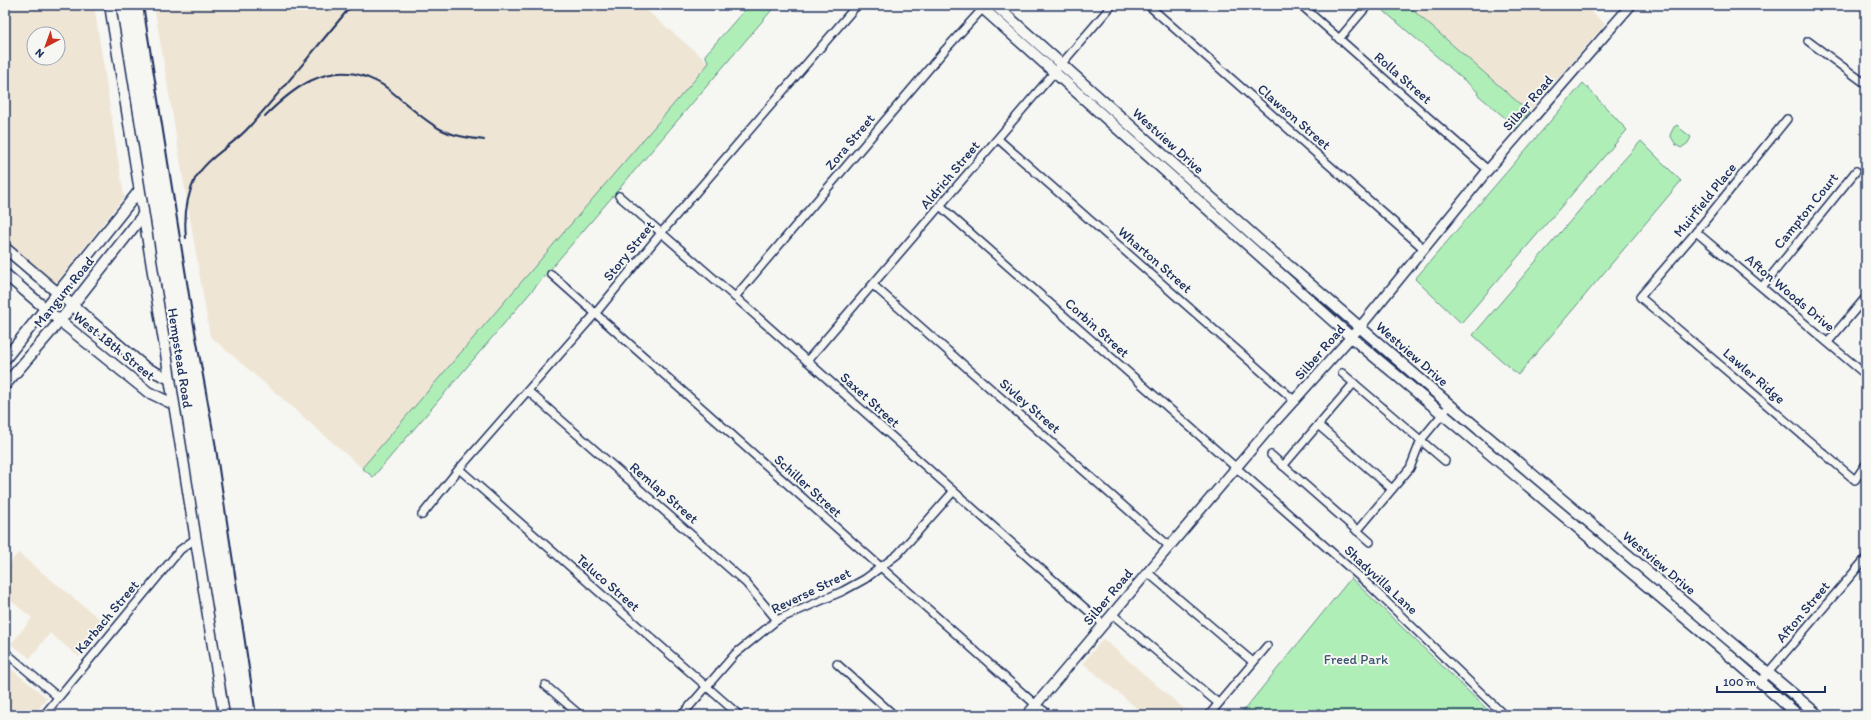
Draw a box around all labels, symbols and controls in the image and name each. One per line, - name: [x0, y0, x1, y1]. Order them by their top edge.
- north arrow: [26, 26, 66, 66]
- text: N: [33, 46, 47, 61]
- street label: Rolla Street: [1371, 48, 1435, 108]
- street label: Silber Road: [1499, 71, 1557, 134]
- street label: Clawson Street: [1254, 81, 1334, 153]
- street label: Westview Drive: [1129, 104, 1208, 178]
- street label: Zora Street: [822, 110, 878, 174]
- street label: Aldrich Street: [917, 137, 983, 213]
- street label: Muirfield Place: [1670, 159, 1740, 241]
- street label: Campton Court: [1770, 170, 1842, 252]
- street label: Story Street: [600, 218, 658, 284]
- street label: Wharton Street: [1114, 223, 1196, 297]
- street label: Afton Woods Drive: [1742, 251, 1839, 336]
- street label: Mangum Road: [30, 253, 98, 331]
- street label: Corbin Street: [1061, 295, 1133, 361]
- street label: Hempstead Road: [164, 307, 196, 410]
- street label: West 18th Street: [70, 308, 158, 384]
- street label: Westview Drive: [1372, 318, 1452, 390]
- street label: Silber Road: [1291, 320, 1349, 383]
- street label: Lawler Ridge: [1719, 344, 1789, 408]
- street label: Saxet Street: [837, 369, 903, 431]
- street label: Sivley Street: [996, 375, 1064, 437]
- street label: Schiller Street: [771, 451, 845, 521]
- street label: Remlap Street: [626, 459, 702, 527]
- street label: Westview Drive: [1619, 527, 1699, 599]
- street label: Shadyvilla Lane: [1341, 542, 1421, 619]
- street label: Teluco Street: [573, 551, 643, 615]
- street label: Reverse Street: [768, 564, 854, 618]
- street label: Silber Road: [1079, 565, 1137, 629]
- street label: Karbach Street: [71, 577, 143, 657]
- street label: Afton Street: [1772, 578, 1834, 646]
- park label: Freed Park: [1324, 651, 1389, 668]
- scale bar: [1717, 668, 1825, 694]
- text: 100 m: [1723, 675, 1756, 689]

